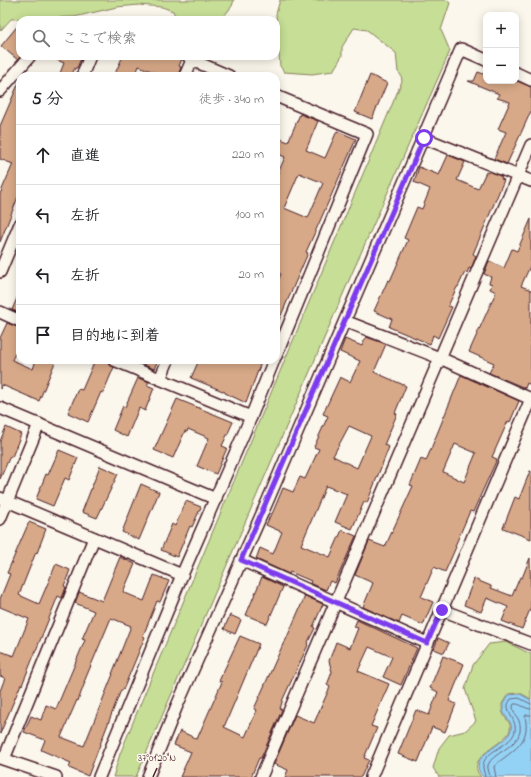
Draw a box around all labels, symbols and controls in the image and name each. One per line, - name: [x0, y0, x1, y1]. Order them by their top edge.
- map controls: [483, 12, 519, 84]
- button: +: [483, 12, 519, 48]
- search box: [16, 16, 280, 60]
- icon: search: [30, 27, 52, 49]
- text: ここで検索: [62, 28, 137, 50]
- button: −: [483, 48, 519, 84]
- text: 5 分: [32, 87, 63, 112]
- text: 徒歩 · 340 m: [199, 90, 264, 109]
- route start: [415, 129, 433, 147]
- icon: ahead: [32, 144, 54, 166]
- text: 直進: [70, 145, 100, 167]
- text: 220 m: [232, 145, 264, 164]
- icon: left: [32, 204, 54, 226]
- text: 左折: [70, 205, 100, 227]
- text: 100 m: [235, 205, 264, 224]
- icon: left: [32, 264, 54, 286]
- text: 左折: [70, 265, 100, 287]
- text: 20 m: [239, 265, 264, 284]
- icon: arrive: [32, 324, 54, 346]
- text: 目的地に到着: [70, 325, 160, 347]
- route end: [433, 601, 451, 619]
- text: 37°01'20"N: [138, 751, 176, 766]

